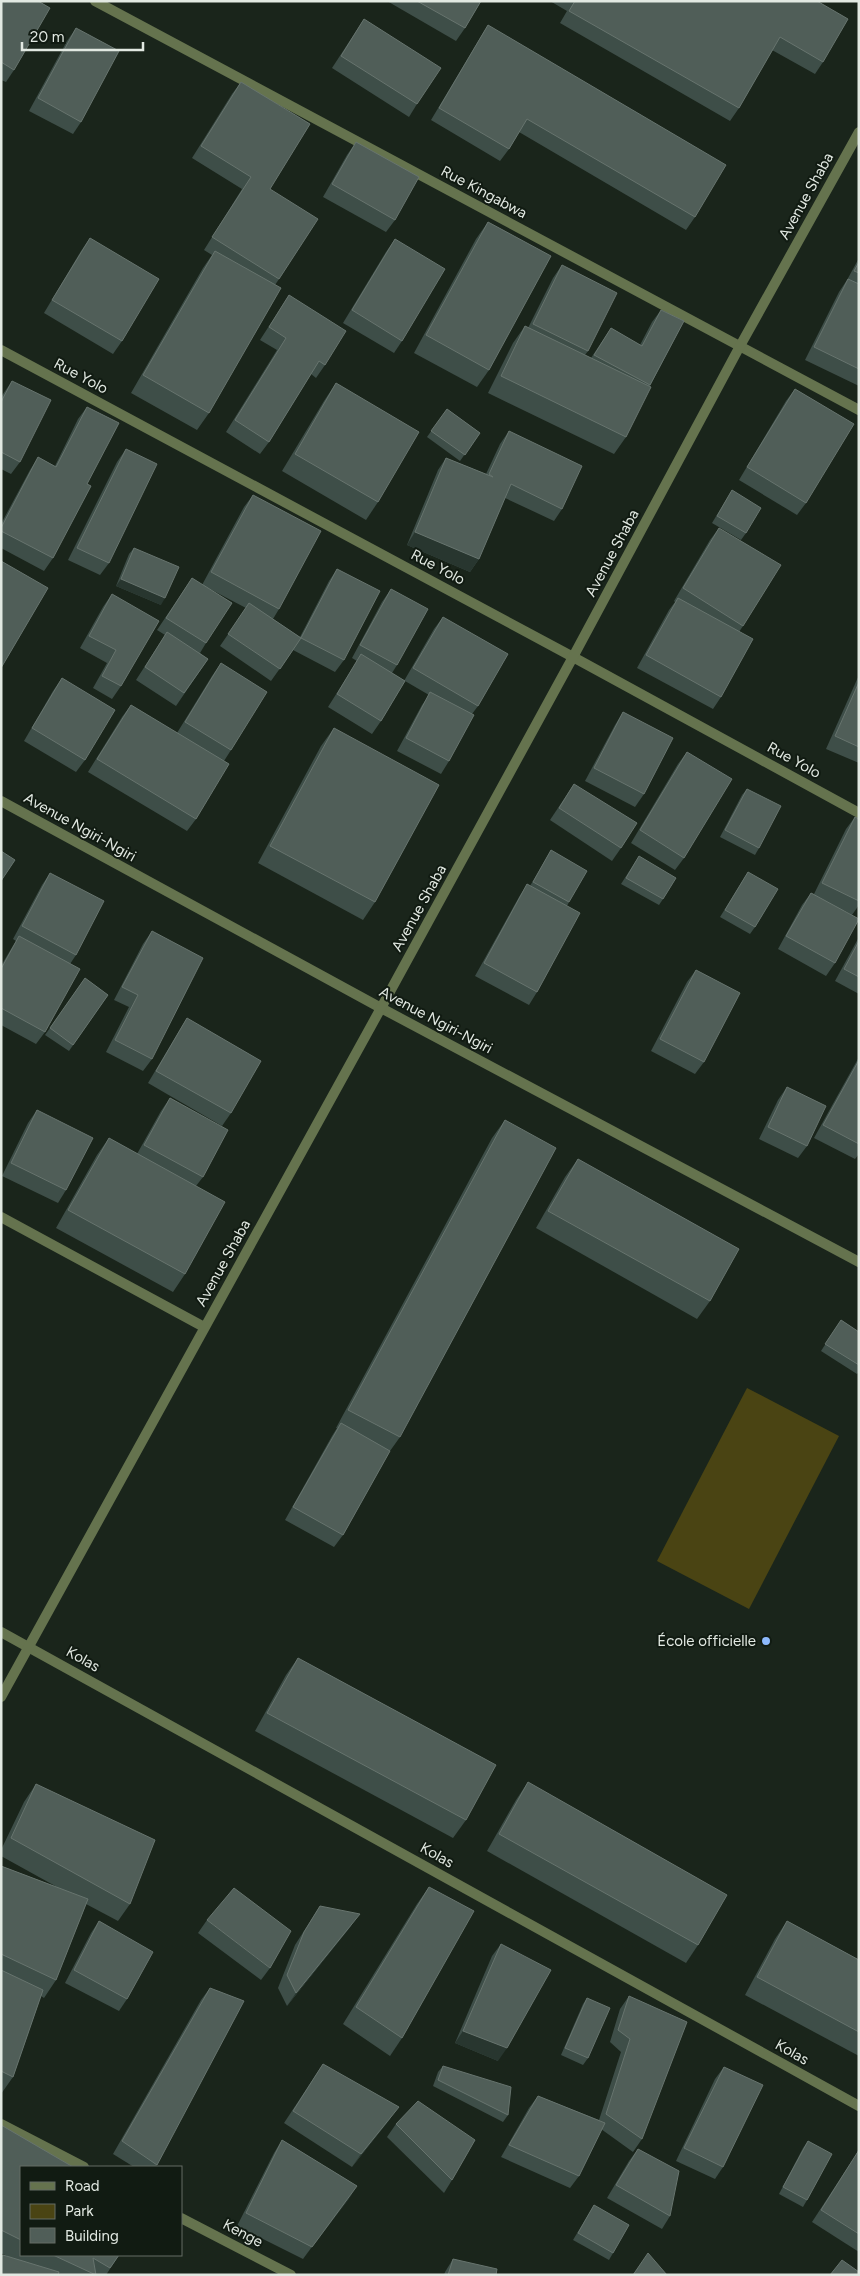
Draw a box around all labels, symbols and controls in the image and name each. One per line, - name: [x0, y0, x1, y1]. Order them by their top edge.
- scale bar: [22, 20, 144, 52]
- text: 20 m: [30, 28, 64, 46]
- street label: Avenue Shaba: [775, 150, 837, 242]
- street label: Rue Kingabwa: [438, 162, 530, 222]
- street label: Rue Yolo: [51, 354, 111, 398]
- street label: Avenue Shaba: [581, 506, 643, 600]
- street label: Rue Yolo: [408, 545, 468, 589]
- street label: Rue Yolo: [764, 738, 824, 782]
- street label: Avenue Ngiri-Ngiri: [21, 789, 139, 865]
- street label: Avenue Shaba: [388, 862, 450, 954]
- street label: Avenue Ngiri-Ngiri: [376, 983, 496, 1057]
- street label: Avenue Shaba: [192, 1217, 254, 1309]
- place label: École officielle: [657, 1632, 756, 1650]
- marker: École officielle: [760, 1635, 772, 1647]
- street label: Kolas: [63, 1642, 103, 1676]
- street label: Kolas: [417, 1838, 457, 1872]
- street label: Kolas: [772, 2035, 812, 2069]
- legend: [20, 2166, 182, 2256]
- text: Road: [65, 2177, 100, 2195]
- text: Park: [65, 2202, 94, 2220]
- street label: Kenge: [220, 2215, 266, 2251]
- text: Building: [65, 2227, 119, 2245]

